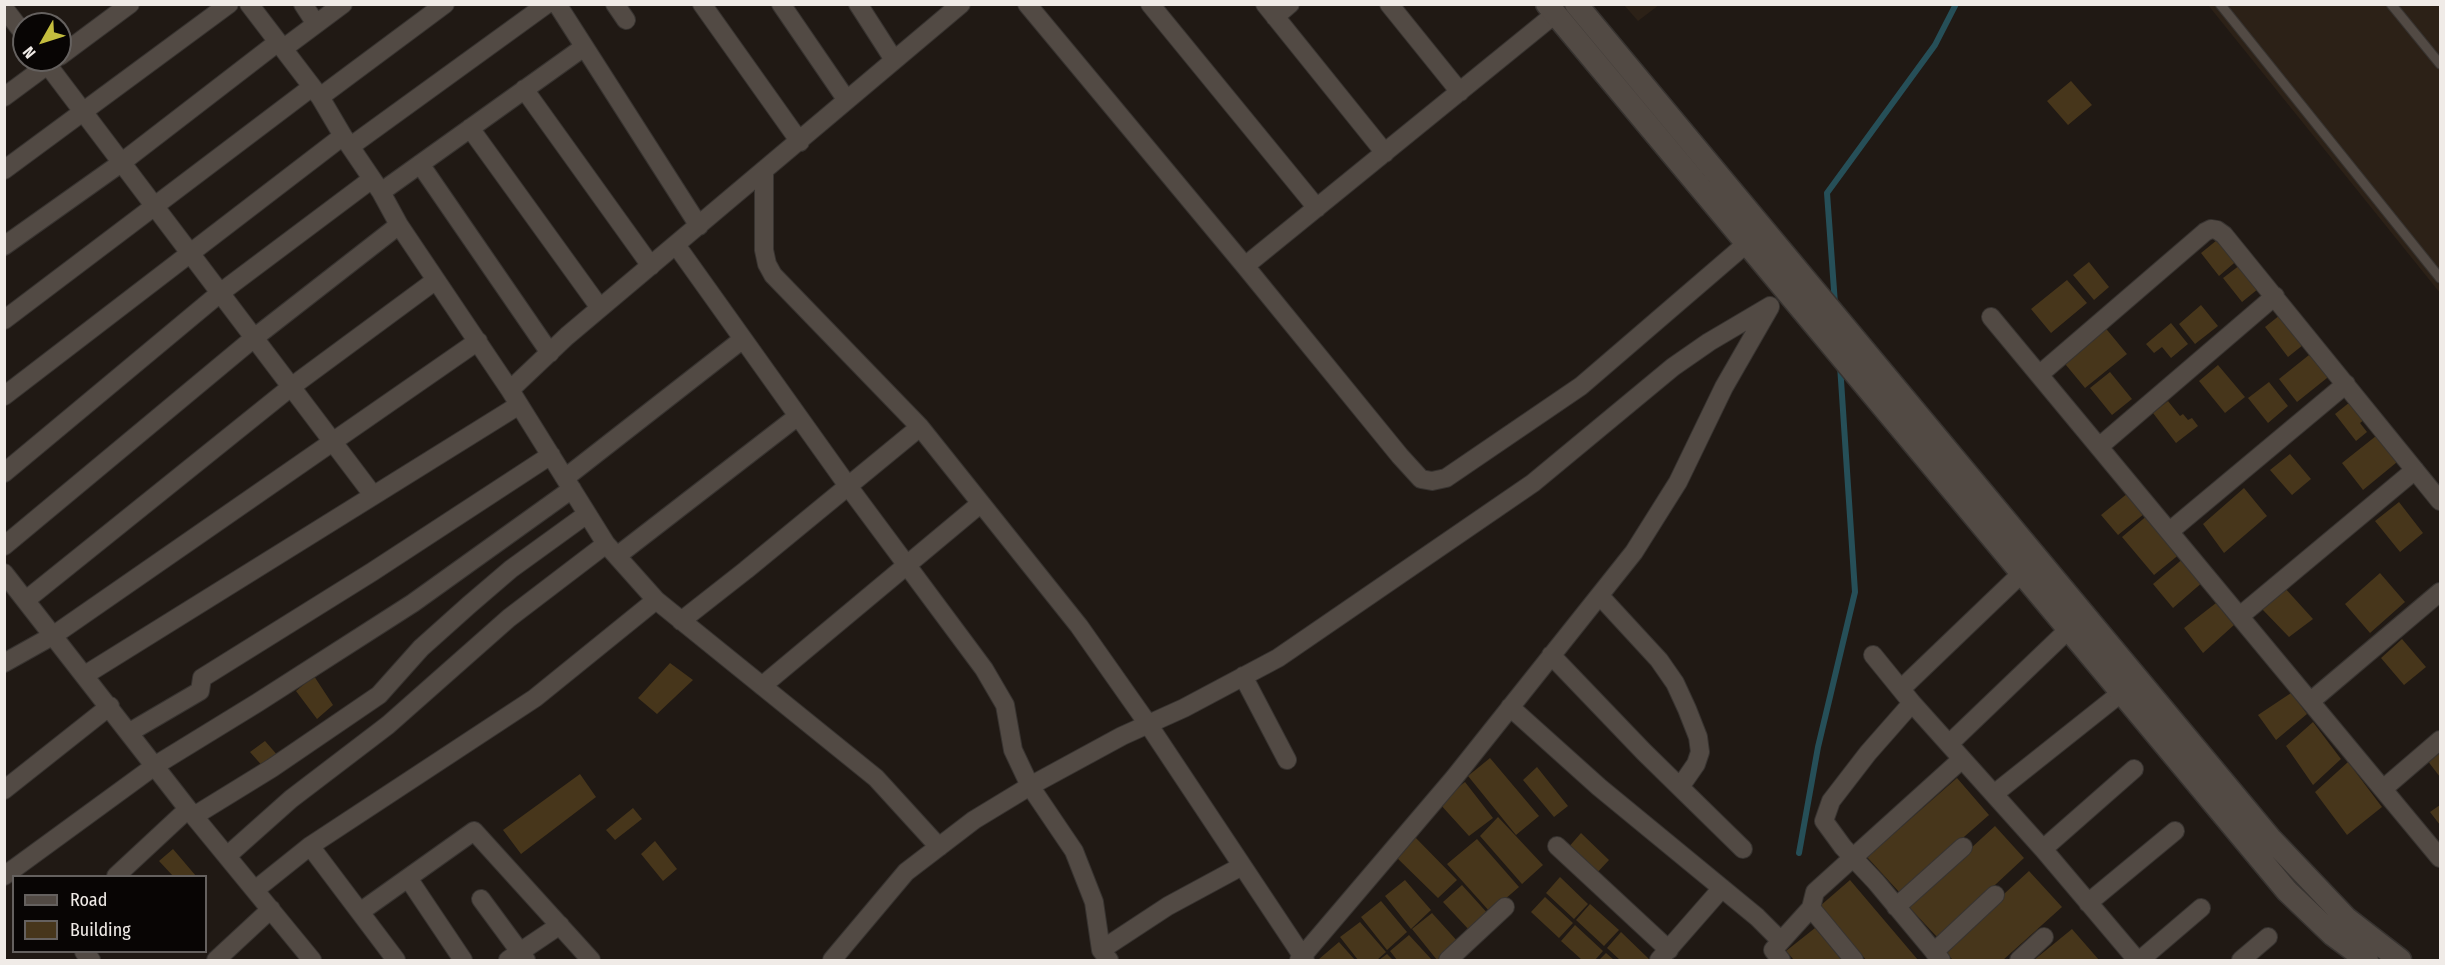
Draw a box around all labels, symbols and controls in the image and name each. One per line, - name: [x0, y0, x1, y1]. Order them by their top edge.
- north arrow: [12, 12, 72, 72]
- text: N: [19, 43, 40, 62]
- legend: [12, 875, 207, 953]
- text: Road: [70, 889, 107, 911]
- text: Building: [70, 919, 131, 941]

